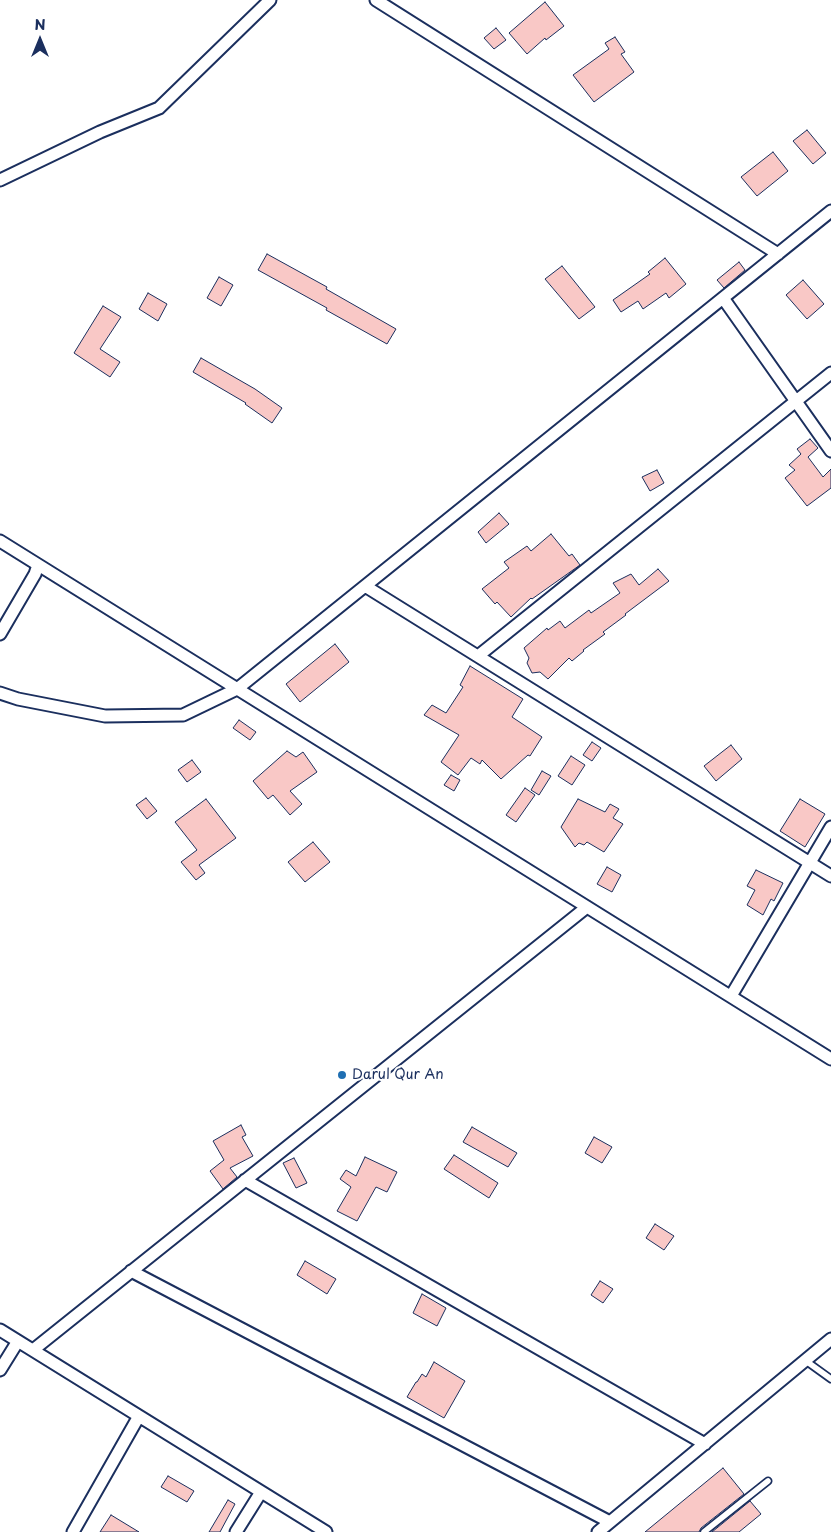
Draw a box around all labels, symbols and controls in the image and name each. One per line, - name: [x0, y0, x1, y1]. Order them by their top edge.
- text: N: [34, 14, 46, 35]
- north arrow: [15, 15, 65, 65]
- place label: Darul Qur An: [352, 1067, 444, 1083]
- marker: Darul Qur An: [336, 1069, 348, 1081]

